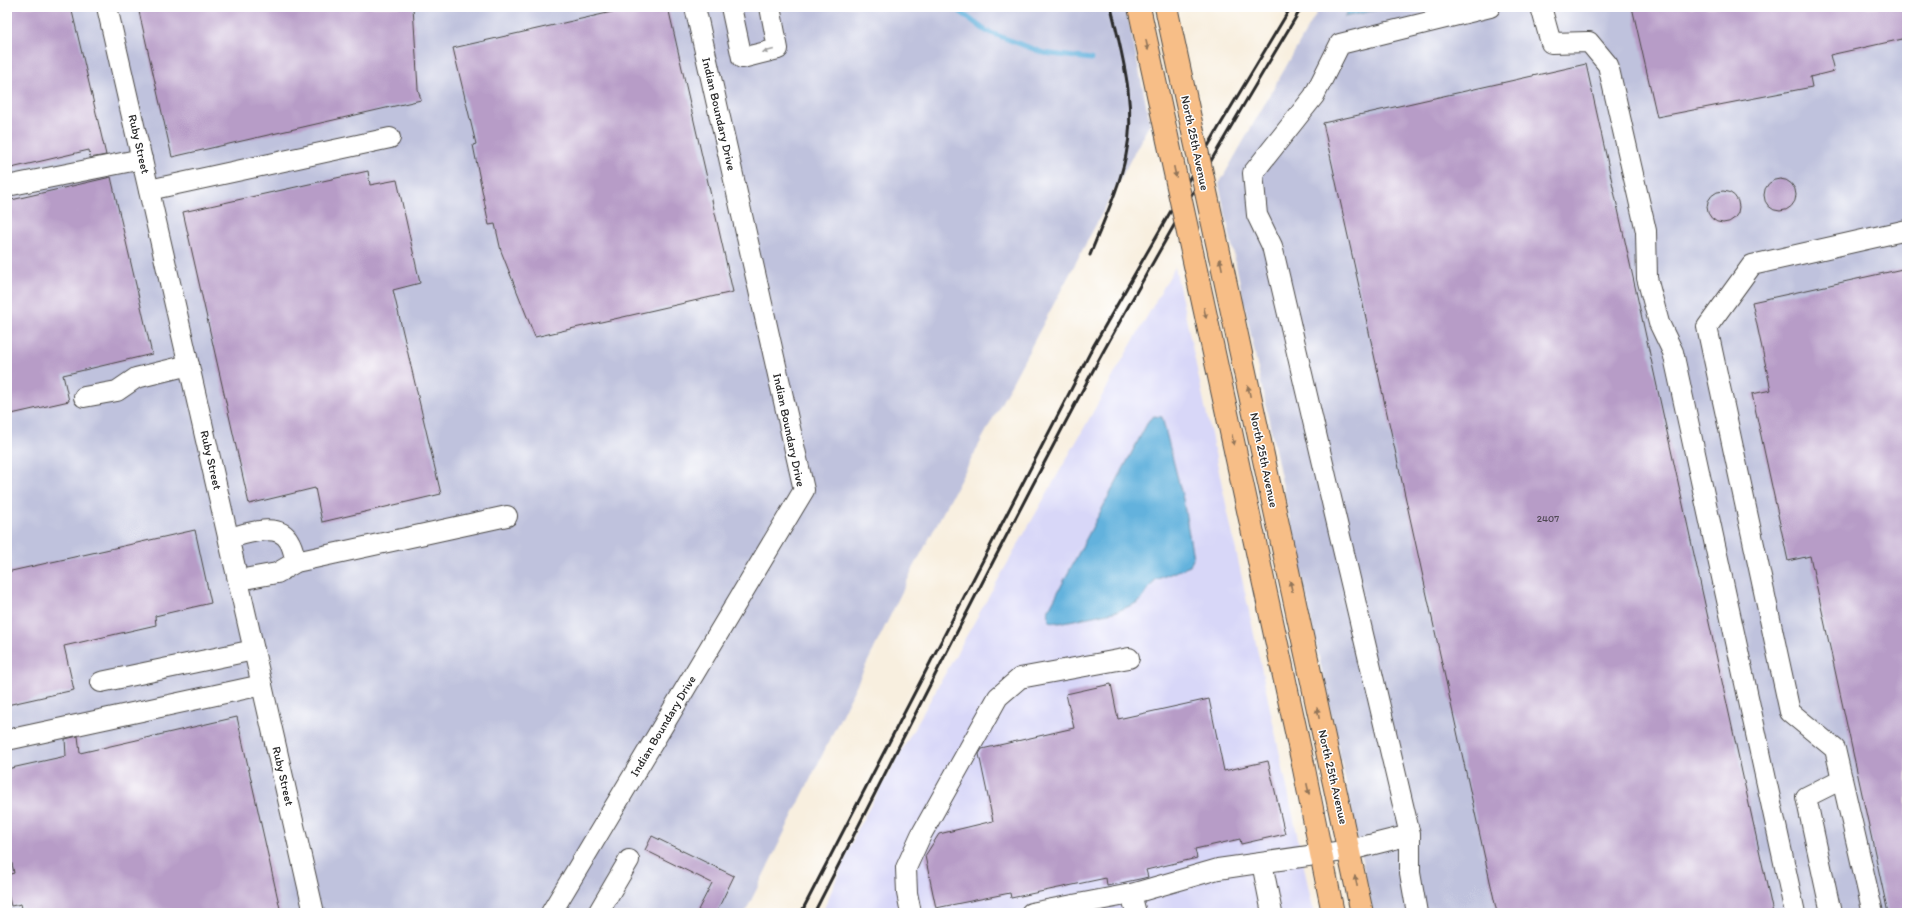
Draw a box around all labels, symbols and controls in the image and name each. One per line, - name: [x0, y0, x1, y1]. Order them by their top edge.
- one-way arrow: [1145, 39, 1151, 51]
- one-way arrow: [762, 49, 775, 55]
- street label: Indian Boundary Drive: [699, 56, 739, 172]
- street label: North 25th Avenue: [1178, 94, 1212, 192]
- street label: Ruby Street: [125, 113, 153, 175]
- one-way arrow: [1172, 166, 1178, 178]
- one-way arrow: [1218, 258, 1224, 270]
- one-way arrow: [1203, 307, 1209, 319]
- street label: Indian Boundary Drive: [770, 372, 808, 488]
- one-way arrow: [1245, 385, 1251, 397]
- street label: North 25th Avenue: [1247, 411, 1281, 509]
- street label: Ruby Street: [197, 429, 225, 491]
- one-way arrow: [1230, 434, 1236, 446]
- house number: 2407: [1537, 512, 1559, 525]
- one-way arrow: [1287, 580, 1293, 592]
- street label: Indian Boundary Drive: [627, 673, 699, 779]
- one-way arrow: [1315, 707, 1321, 720]
- street label: North 25th Avenue: [1315, 728, 1351, 826]
- street label: Ruby Street: [269, 745, 297, 807]
- one-way arrow: [1305, 783, 1311, 795]
- one-way arrow: [1353, 875, 1359, 888]

